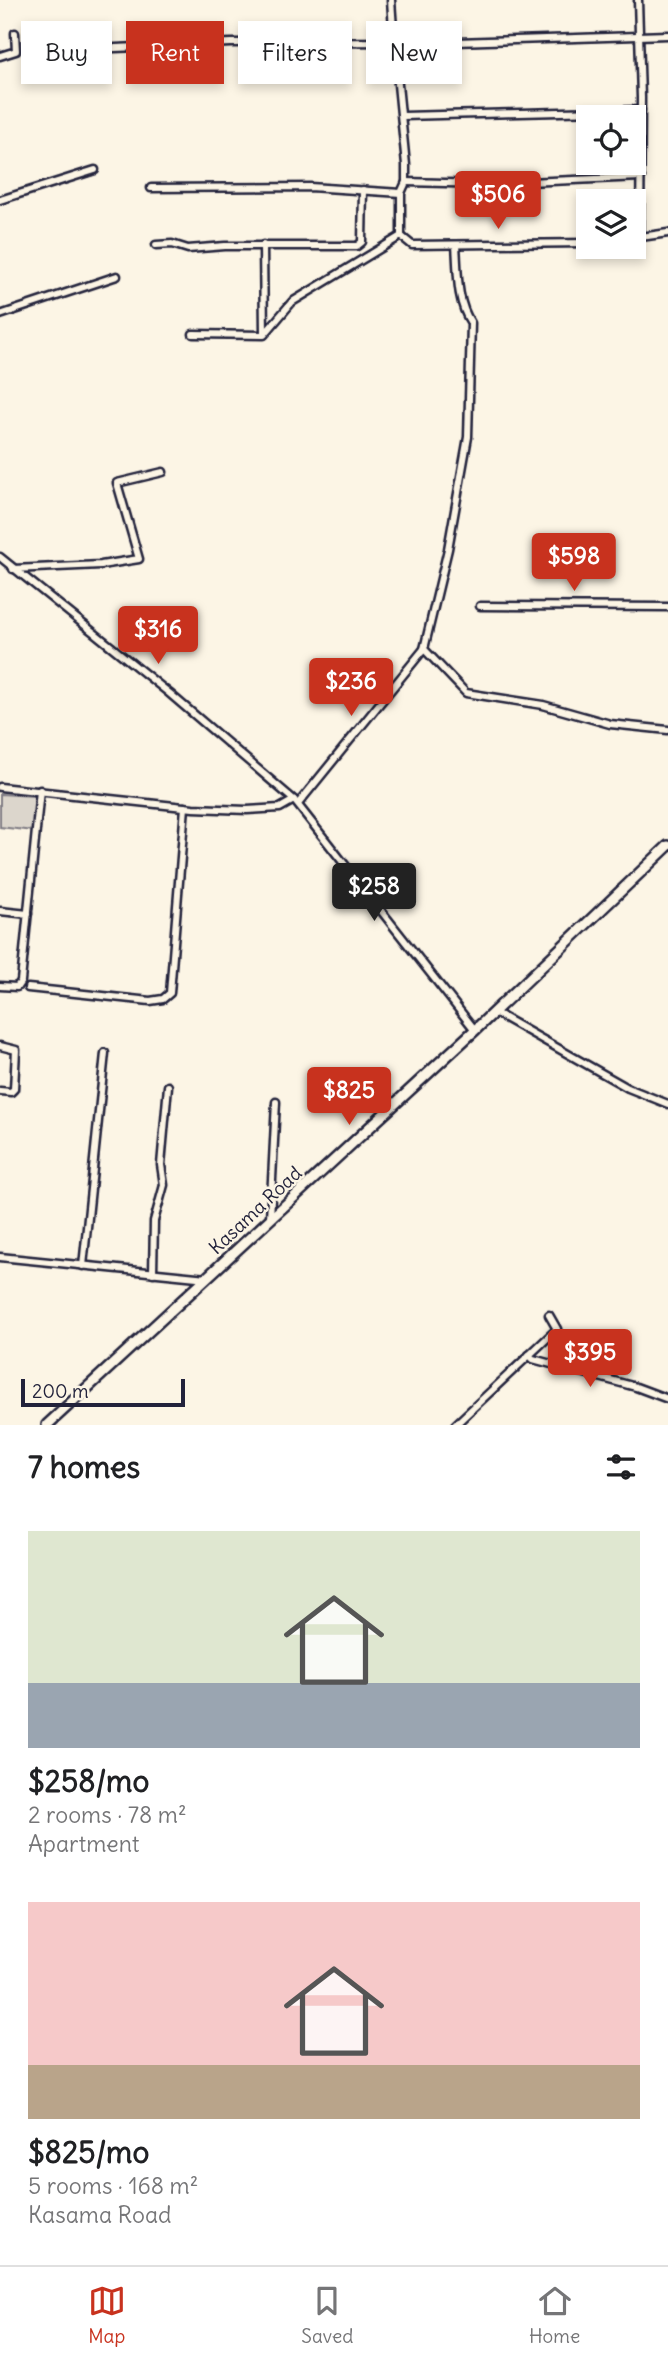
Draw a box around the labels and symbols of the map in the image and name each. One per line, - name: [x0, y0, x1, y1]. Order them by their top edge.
- pin: $506: [457, 172, 539, 231]
- pin: $598: [533, 534, 615, 593]
- pin: $316: [117, 606, 199, 666]
- pin: $236: [310, 658, 392, 718]
- pin: $258: [333, 864, 415, 923]
- pin: $825: [308, 1068, 390, 1127]
- street label: Kasama Road: [203, 1161, 307, 1259]
- pin: $395: [549, 1330, 631, 1389]
- scale bar: [21, 1376, 186, 1408]

